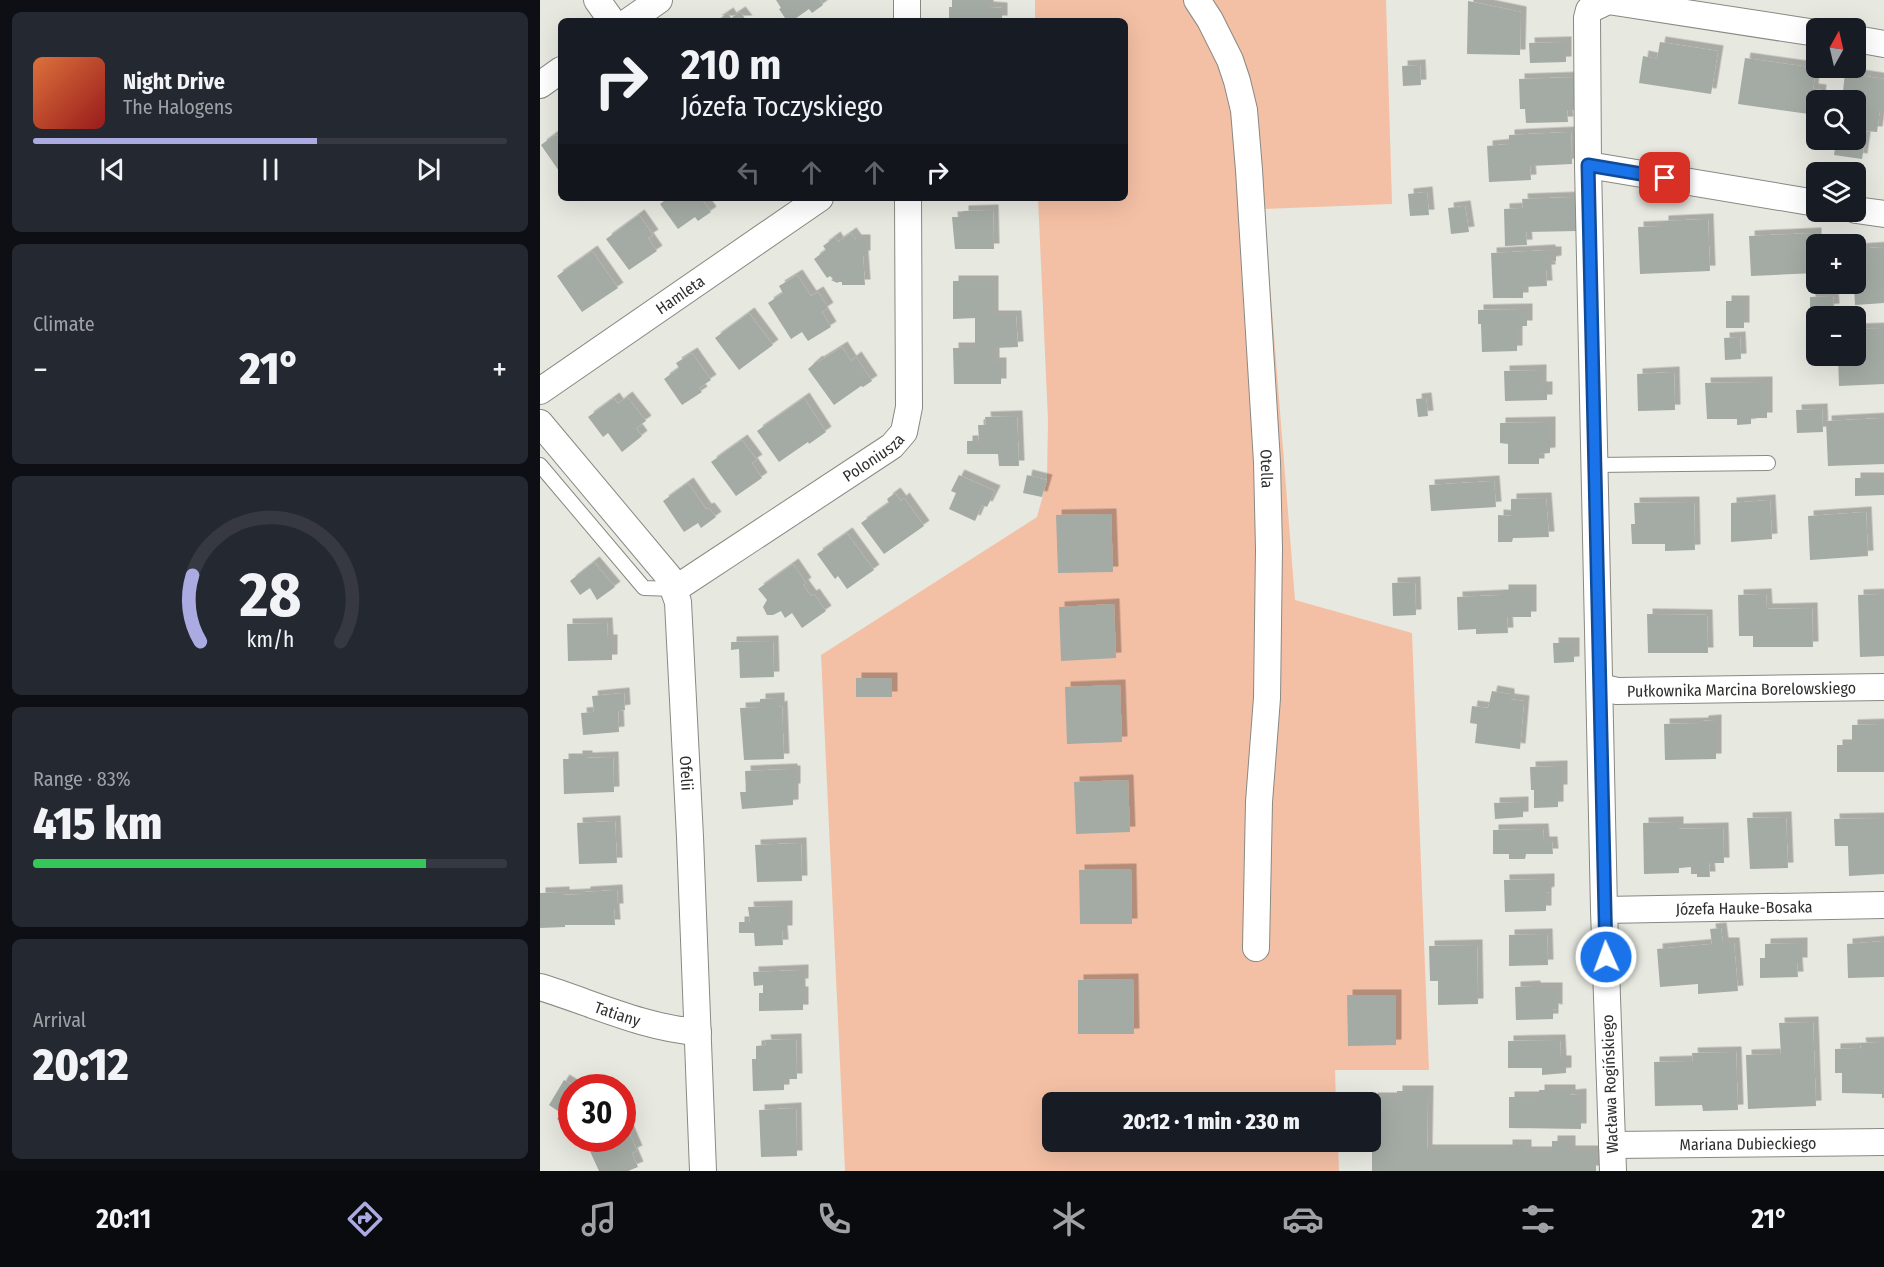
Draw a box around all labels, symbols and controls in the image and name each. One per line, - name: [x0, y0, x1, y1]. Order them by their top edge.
- north arrow: [1806, 18, 1866, 78]
- map controls: [1806, 18, 1866, 366]
- text: 210 m: [681, 40, 781, 90]
- icon: right: [582, 42, 660, 120]
- text: Night Drive: [123, 68, 225, 95]
- button: search: [1806, 90, 1866, 150]
- text: Józefa Toczyskiego: [681, 91, 883, 123]
- text: The Halogens: [123, 95, 233, 119]
- pin: [1639, 152, 1690, 203]
- icon: previous: [96, 153, 129, 186]
- icon: pause: [254, 153, 287, 186]
- icon: next: [412, 153, 445, 186]
- icon: left: [732, 156, 765, 189]
- icon: ahead: [795, 156, 828, 189]
- icon: ahead: [858, 156, 891, 189]
- icon: right: [921, 156, 954, 189]
- icon: arrive: [1648, 161, 1681, 194]
- button: layers: [1806, 162, 1866, 222]
- button: +: [1806, 234, 1866, 294]
- street label: Hamleta: [652, 271, 708, 318]
- button: −: [1806, 306, 1866, 366]
- text: Climate: [33, 312, 95, 336]
- text: 21°: [239, 342, 300, 396]
- text: −: [33, 350, 48, 390]
- text: +: [492, 350, 507, 390]
- street label: Poloniusza: [839, 430, 908, 485]
- street label: Otella: [1257, 449, 1277, 489]
- text: 28: [238, 559, 301, 634]
- text: km/h: [246, 628, 294, 654]
- street label: Pułkownika Marcina Borelowskiego: [1627, 678, 1856, 700]
- street label: Ofelii: [676, 755, 697, 791]
- text: Range · 83%: [33, 767, 131, 791]
- text: 415 km: [33, 797, 162, 851]
- street label: Józefa Hauke-Bosaka: [1675, 897, 1813, 918]
- position arrow: [1574, 925, 1638, 989]
- street label: Tatiany: [592, 997, 643, 1030]
- text: Arrival: [33, 1008, 86, 1032]
- street label: Wacława Rogińskiego: [1598, 1014, 1622, 1154]
- text: 20:12: [33, 1038, 129, 1092]
- speed limit sign: 30: [558, 1074, 636, 1152]
- text: 20:12 · 1 min · 230 m: [1123, 1108, 1300, 1135]
- street label: Mariana Dubieckiego: [1679, 1133, 1817, 1154]
- icon: directions: [344, 1198, 386, 1240]
- icon: music: [578, 1198, 620, 1240]
- icon: phone: [813, 1198, 855, 1240]
- icon: climate: [1048, 1198, 1090, 1240]
- icon: car: [1282, 1198, 1324, 1240]
- icon: filters: [1517, 1198, 1559, 1240]
- text: 20:11: [96, 1203, 151, 1235]
- text: 21°: [1752, 1203, 1788, 1235]

